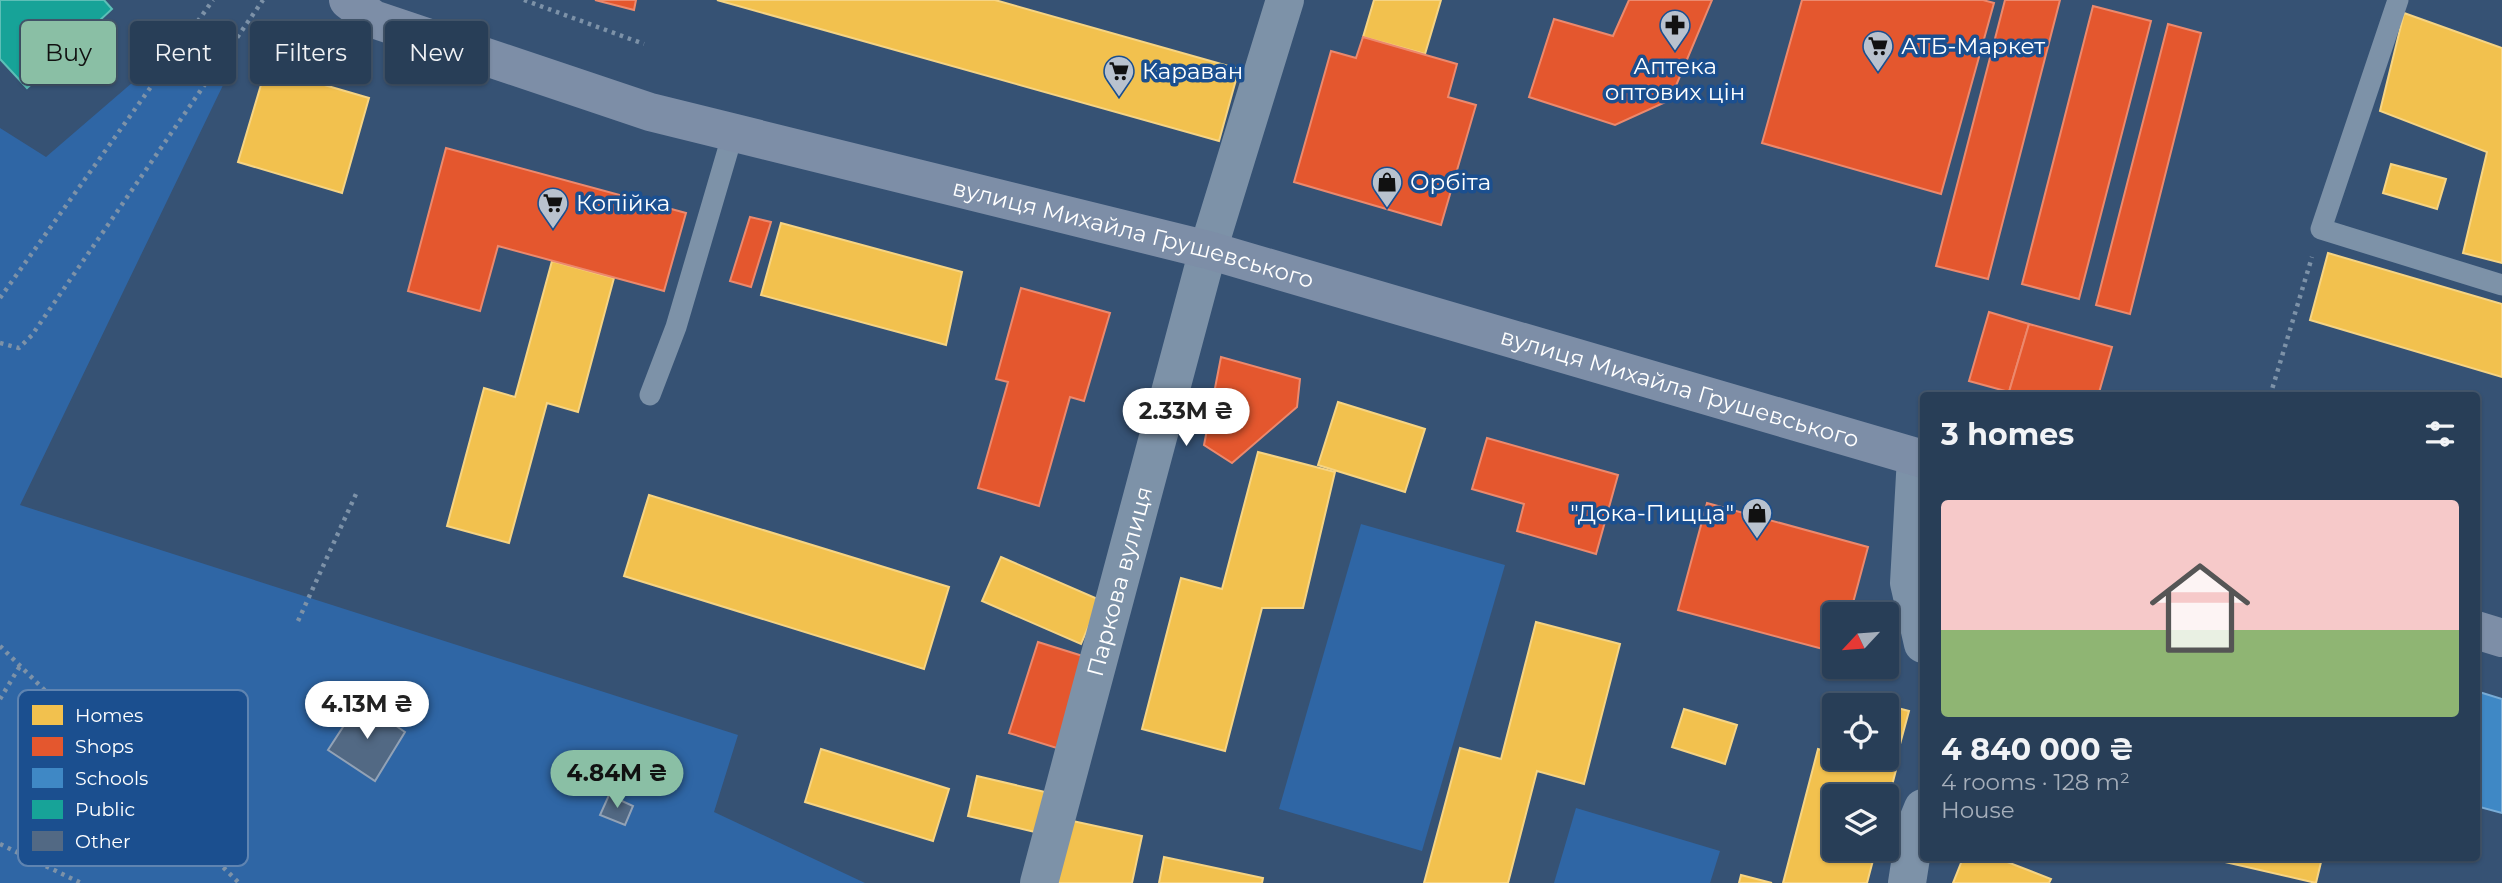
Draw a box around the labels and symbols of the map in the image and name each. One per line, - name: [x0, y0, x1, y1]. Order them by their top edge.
- pharmacy icon: Аптека оптових цін: [1658, 8, 1692, 52]
- supermarket icon: АТБ-Маркет: [1861, 29, 1895, 73]
- place label: АТБ-Маркет: [1901, 32, 2045, 60]
- place label: Аптека оптових цін: [1605, 52, 1745, 106]
- supermarket icon: Караван: [1102, 54, 1136, 98]
- place label: Караван: [1142, 57, 1243, 85]
- shop icon: Орбіта: [1370, 165, 1404, 209]
- place label: Орбіта: [1410, 168, 1491, 196]
- street label: вулиця Михайла Грушевського: [950, 173, 1317, 294]
- supermarket icon: Копійка: [536, 186, 570, 230]
- place label: Копійка: [576, 189, 670, 217]
- street label: вулиця Михайла Грушевського: [1497, 322, 1862, 454]
- pin: 2.33M ₴: [1121, 388, 1251, 448]
- street label: Паркова вулиця: [1081, 483, 1158, 680]
- shop icon: "Дока-Пицца": [1740, 496, 1774, 540]
- place label: "Дока-Пицца": [1570, 499, 1734, 527]
- north arrow: [1822, 602, 1899, 679]
- pin: 4.13M ₴: [302, 682, 432, 741]
- legend: [18, 690, 248, 866]
- text: Homes: [75, 704, 143, 727]
- text: Shops: [75, 735, 134, 758]
- pin: 4.84M ₴: [552, 750, 682, 810]
- text: Schools: [75, 767, 148, 790]
- text: Public: [75, 798, 135, 821]
- text: Other: [75, 830, 131, 853]

